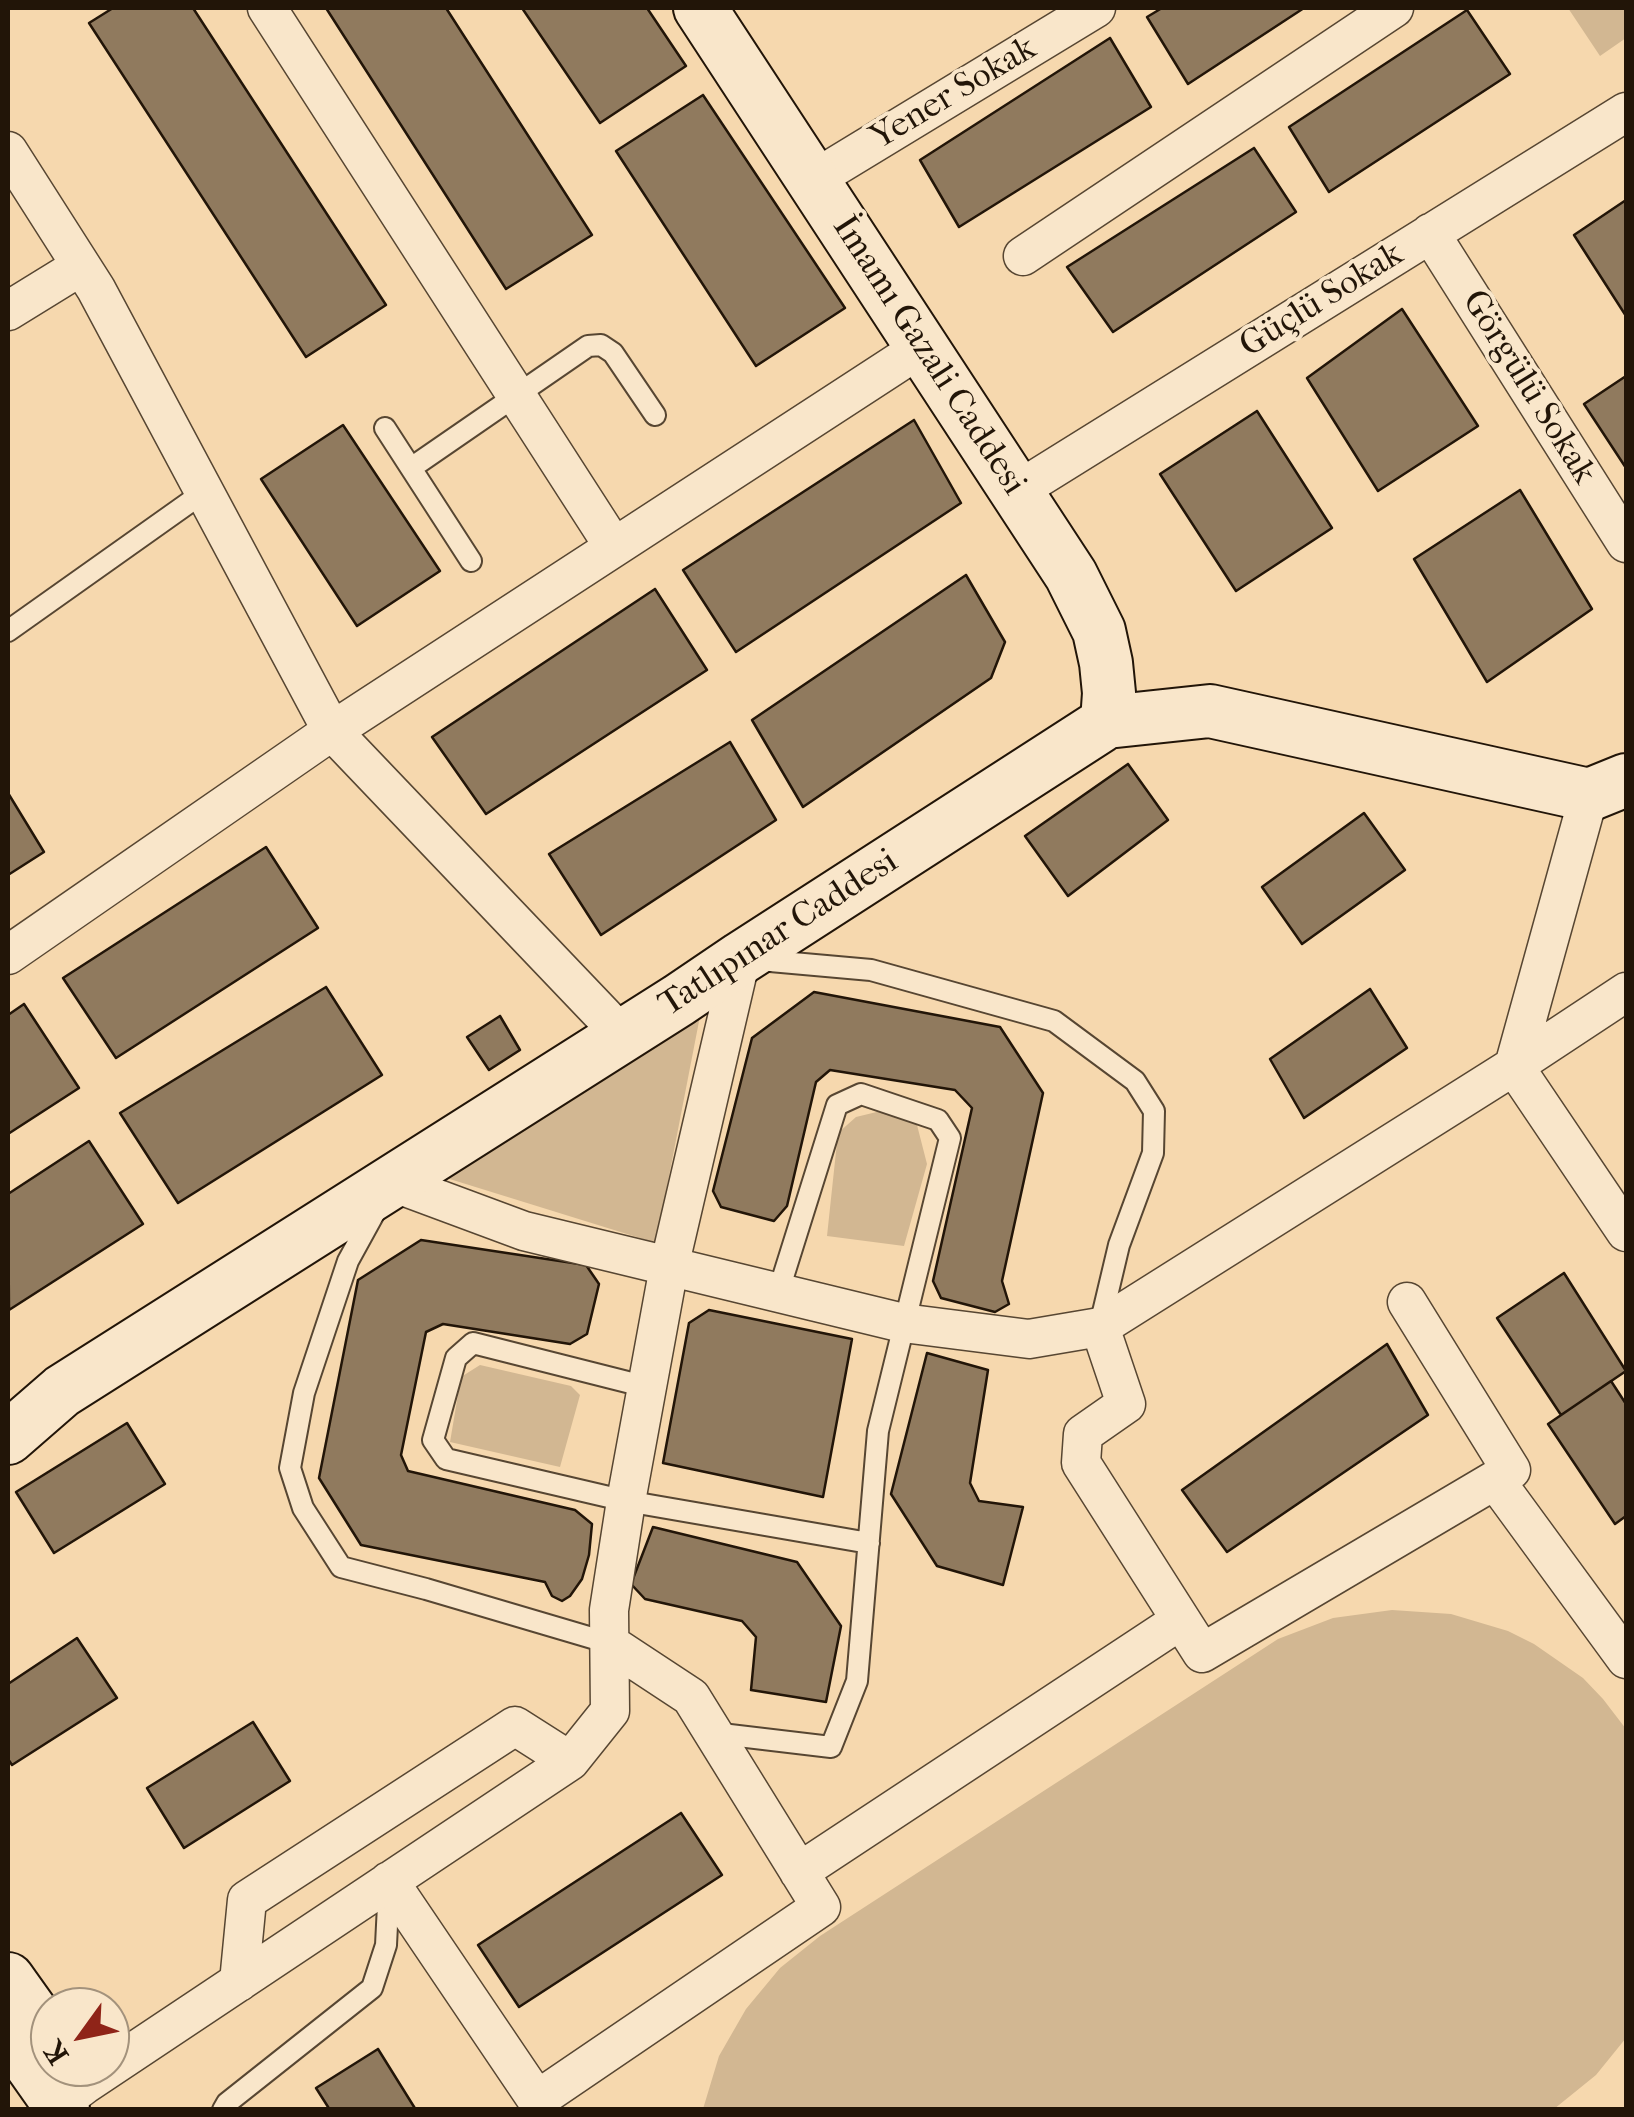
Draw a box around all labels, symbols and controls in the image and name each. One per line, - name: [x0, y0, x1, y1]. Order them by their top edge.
- street label: Yener Sokak: [864, 28, 1044, 160]
- street label: İmamı Gazali Caddesi: [822, 208, 1034, 504]
- street label: Güçlü Sokak: [1233, 234, 1411, 368]
- street label: Görgülü Sokak: [1452, 283, 1604, 493]
- street label: Tatlıpınar Caddesi: [652, 841, 906, 1027]
- north arrow: [30, 1987, 130, 2087]
- text: K: [37, 2035, 75, 2070]

